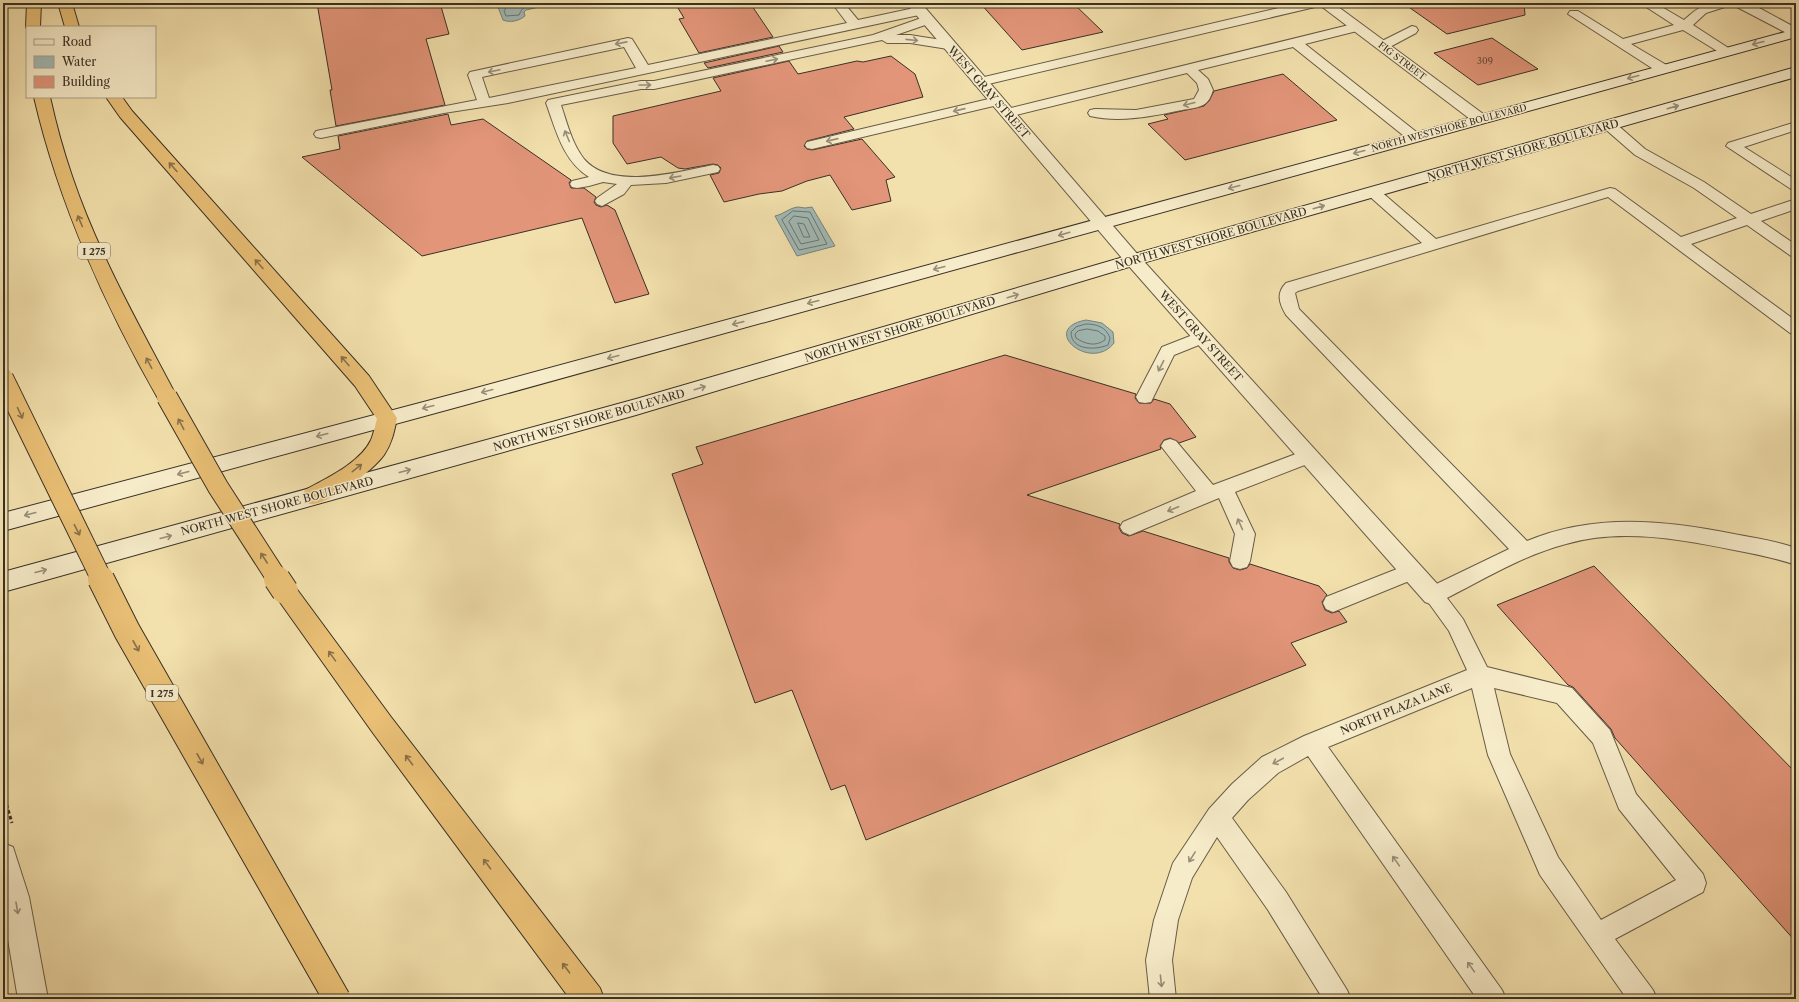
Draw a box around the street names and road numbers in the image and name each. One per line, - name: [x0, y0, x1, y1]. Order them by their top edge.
- street label: FIG STREET: [1376, 39, 1428, 82]
- street label: WEST GRAY STREET: [944, 42, 1033, 142]
- street label: NORTH WESTSHORE BOULEVARD: [1370, 101, 1528, 154]
- street label: NORTH WEST SHORE BOULEVARD: [1426, 116, 1621, 184]
- street label: NORTH WEST SHORE BOULEVARD: [1114, 204, 1309, 272]
- road number: I 275: [78, 243, 110, 259]
- street label: WEST GRAY STREET: [1156, 287, 1246, 385]
- street label: NORTH WEST SHORE BOULEVARD: [803, 293, 997, 365]
- street label: NORTH WEST SHORE BOULEVARD: [492, 386, 687, 454]
- street label: NORTH WEST SHORE BOULEVARD: [179, 473, 375, 538]
- street label: NORTH PLAZA LANE: [1338, 680, 1454, 738]
- road number: I 275: [146, 685, 178, 701]

